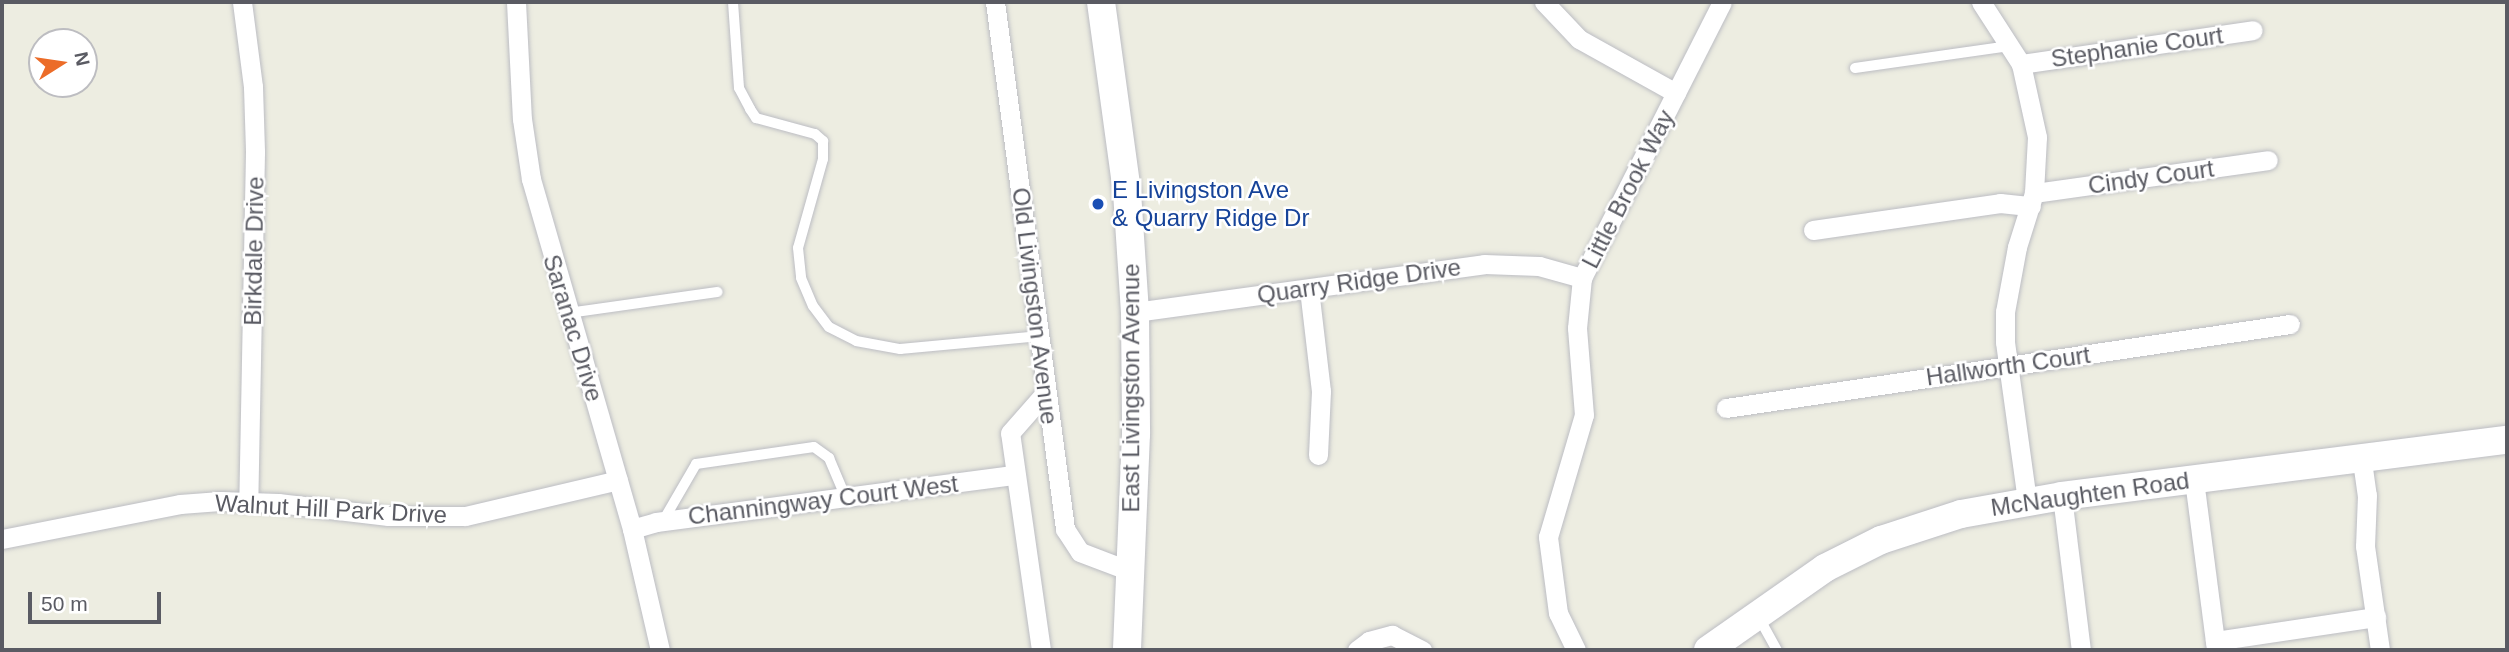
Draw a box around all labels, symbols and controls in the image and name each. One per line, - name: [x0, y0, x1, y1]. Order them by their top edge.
- street label: Stephanie Court: [2049, 21, 2225, 73]
- north arrow: [28, 28, 98, 98]
- text: N: [70, 50, 94, 68]
- street label: Little Brook Way: [1576, 105, 1680, 273]
- street label: Cindy Court: [2086, 154, 2216, 200]
- street label: Birkdale Drive: [238, 176, 270, 326]
- place label: E Livingston Ave & Quarry Ridge Dr: [1112, 176, 1309, 232]
- street label: Old Livingston Avenue: [1006, 185, 1064, 427]
- marker: E Livingston Ave & Quarry Ridge Dr: [1090, 196, 1106, 212]
- street label: Saranac Drive: [537, 251, 609, 405]
- street label: Quarry Ridge Drive: [1255, 252, 1463, 310]
- street label: East Livingston Avenue: [1117, 263, 1145, 513]
- street label: Hallworth Court: [1924, 340, 2092, 392]
- street label: McNaughten Road: [1989, 466, 2191, 522]
- street label: Channingway Court West: [686, 469, 960, 531]
- street label: Walnut Hill Park Drive: [214, 489, 448, 529]
- scale bar: [32, 578, 164, 622]
- text: 50 m: [41, 592, 88, 615]

